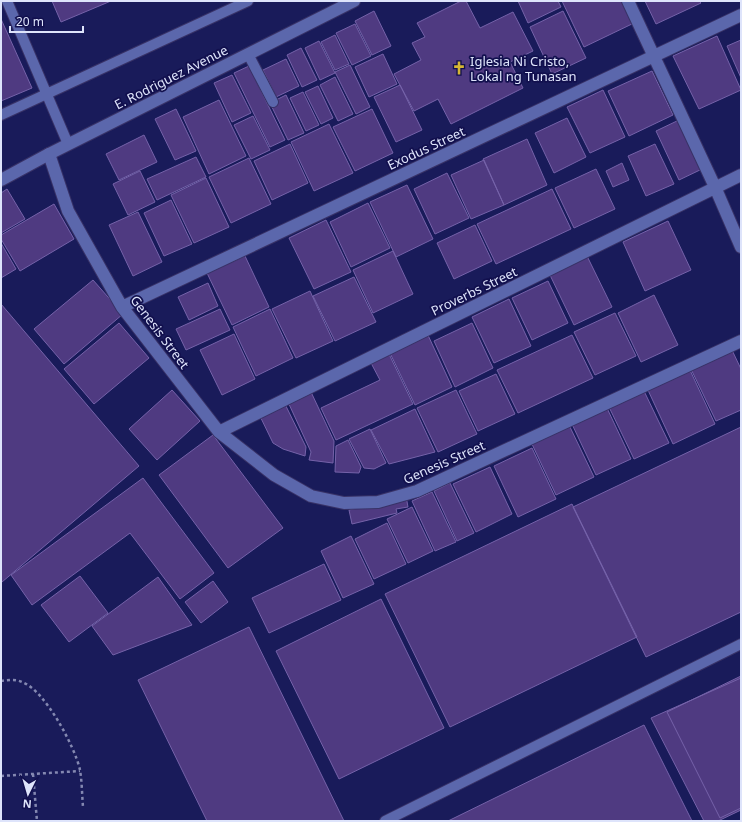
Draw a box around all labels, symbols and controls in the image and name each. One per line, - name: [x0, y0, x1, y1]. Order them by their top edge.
- scale bar: [10, 8, 83, 34]
- text: 20 m: [16, 13, 44, 30]
- street label: E. Rodriguez Avenue: [111, 41, 231, 113]
- place label: Iglesia Ni Cristo, Lokal ng Tunasan: [470, 52, 577, 85]
- church icon: Iglesia Ni Cristo, Lokal ng Tunasan: [451, 60, 467, 76]
- street label: Exodus Street: [384, 122, 468, 174]
- street label: Proverbs Street: [428, 262, 520, 320]
- street label: Genesis Street: [126, 292, 194, 373]
- street label: Genesis Street: [400, 436, 488, 488]
- north arrow: [8, 774, 48, 814]
- text: N: [22, 797, 32, 812]

